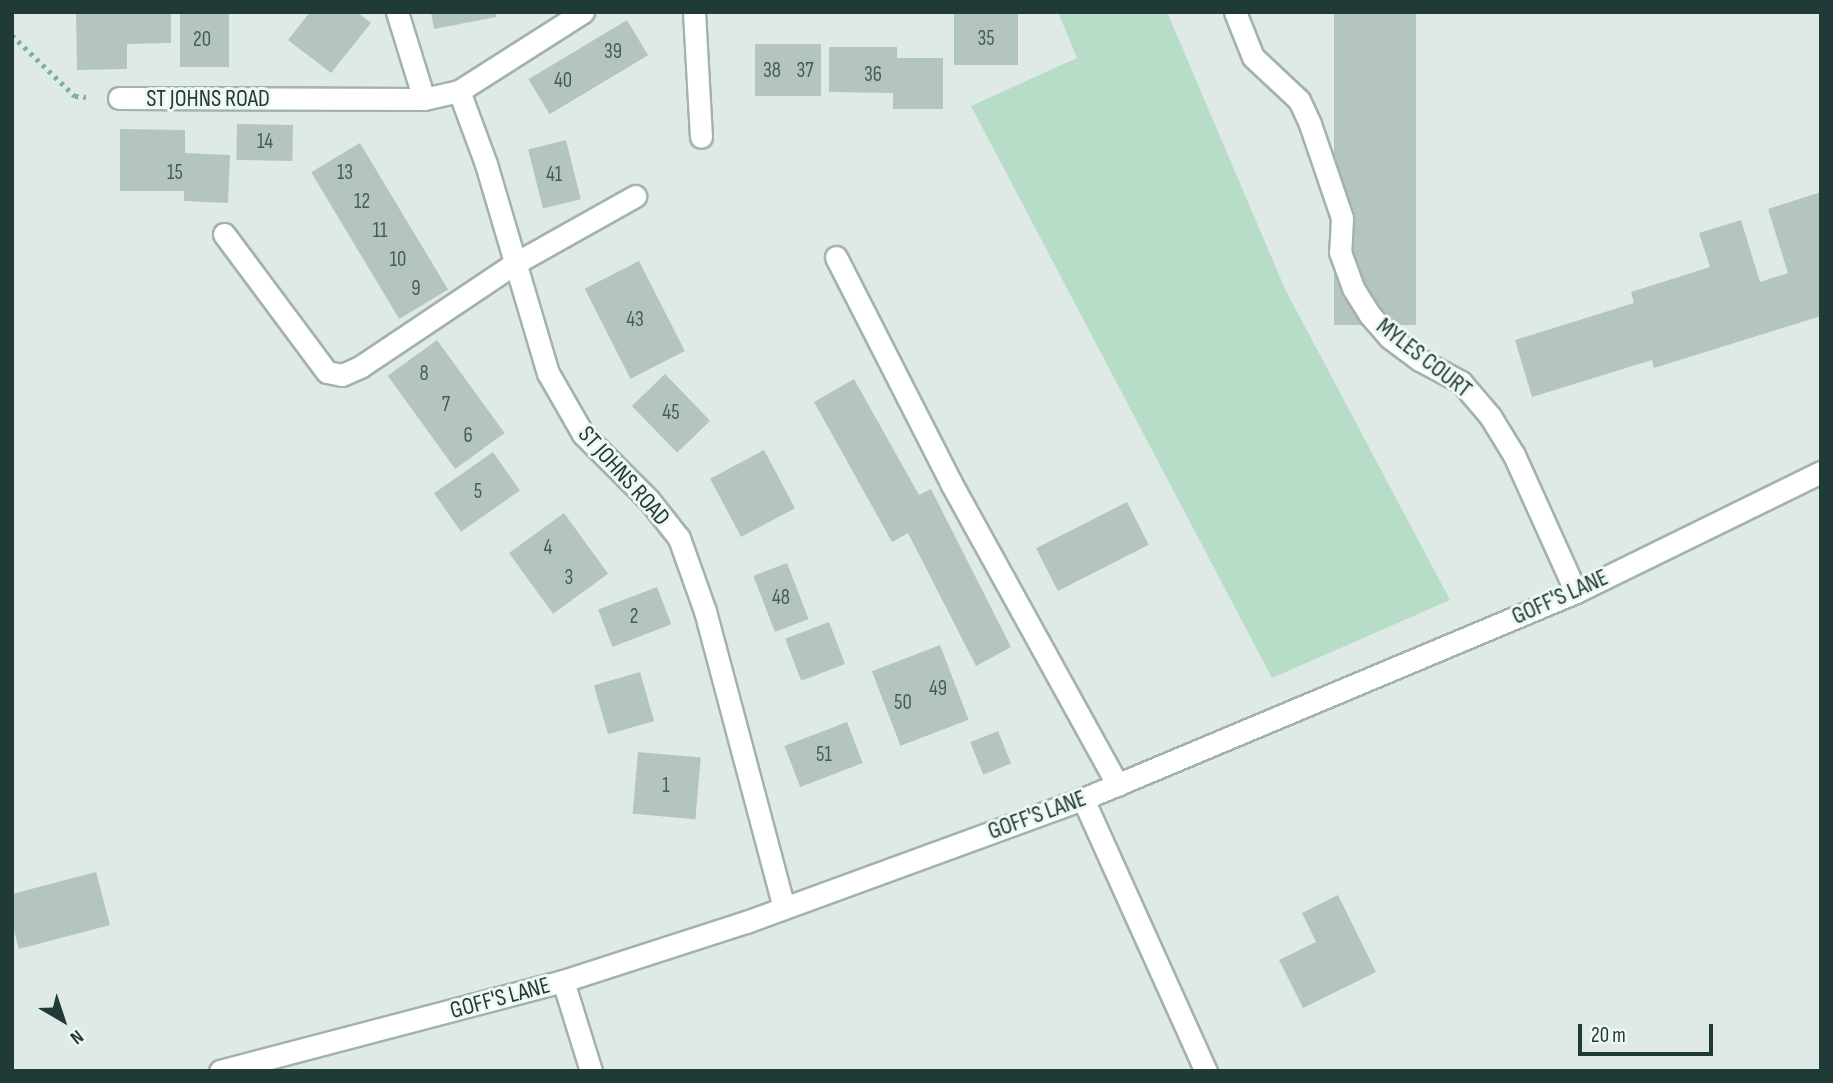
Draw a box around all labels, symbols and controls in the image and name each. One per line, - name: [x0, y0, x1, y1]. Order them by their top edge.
- house number: 35: [977, 26, 995, 52]
- house number: 20: [193, 27, 211, 53]
- house number: 39: [604, 39, 622, 65]
- house number: 38: [763, 58, 781, 84]
- house number: 37: [796, 58, 814, 84]
- house number: 36: [864, 62, 882, 88]
- house number: 40: [554, 68, 572, 94]
- street label: ST JOHNS ROAD: [146, 85, 270, 113]
- house number: 14: [257, 129, 273, 155]
- house number: 15: [167, 160, 183, 186]
- house number: 13: [337, 160, 353, 186]
- house number: 41: [546, 162, 562, 188]
- house number: 12: [354, 189, 370, 215]
- house number: 11: [373, 218, 387, 244]
- house number: 10: [390, 247, 406, 273]
- house number: 9: [411, 276, 421, 302]
- house number: 43: [626, 307, 644, 333]
- street label: MYLES COURT: [1371, 312, 1477, 404]
- house number: 8: [419, 361, 429, 387]
- house number: 7: [442, 392, 450, 418]
- house number: 45: [662, 400, 680, 426]
- street label: ST JOHNS ROAD: [572, 420, 676, 532]
- house number: 6: [463, 423, 473, 449]
- house number: 5: [474, 479, 482, 505]
- house number: 4: [544, 535, 552, 561]
- street label: GOFF'S LANE: [1507, 563, 1613, 631]
- house number: 3: [565, 565, 573, 591]
- house number: 48: [772, 585, 790, 611]
- house number: 2: [630, 604, 638, 630]
- house number: 49: [929, 676, 947, 702]
- house number: 50: [894, 690, 912, 716]
- house number: 51: [816, 742, 832, 768]
- house number: 1: [662, 773, 670, 799]
- street label: GOFF'S LANE: [984, 784, 1090, 846]
- street label: GOFF'S LANE: [447, 971, 553, 1025]
- north arrow: [28, 985, 98, 1055]
- scale bar: [1581, 1010, 1716, 1054]
- text: 20 m: [1591, 1023, 1626, 1048]
- text: N: [65, 1025, 88, 1049]

